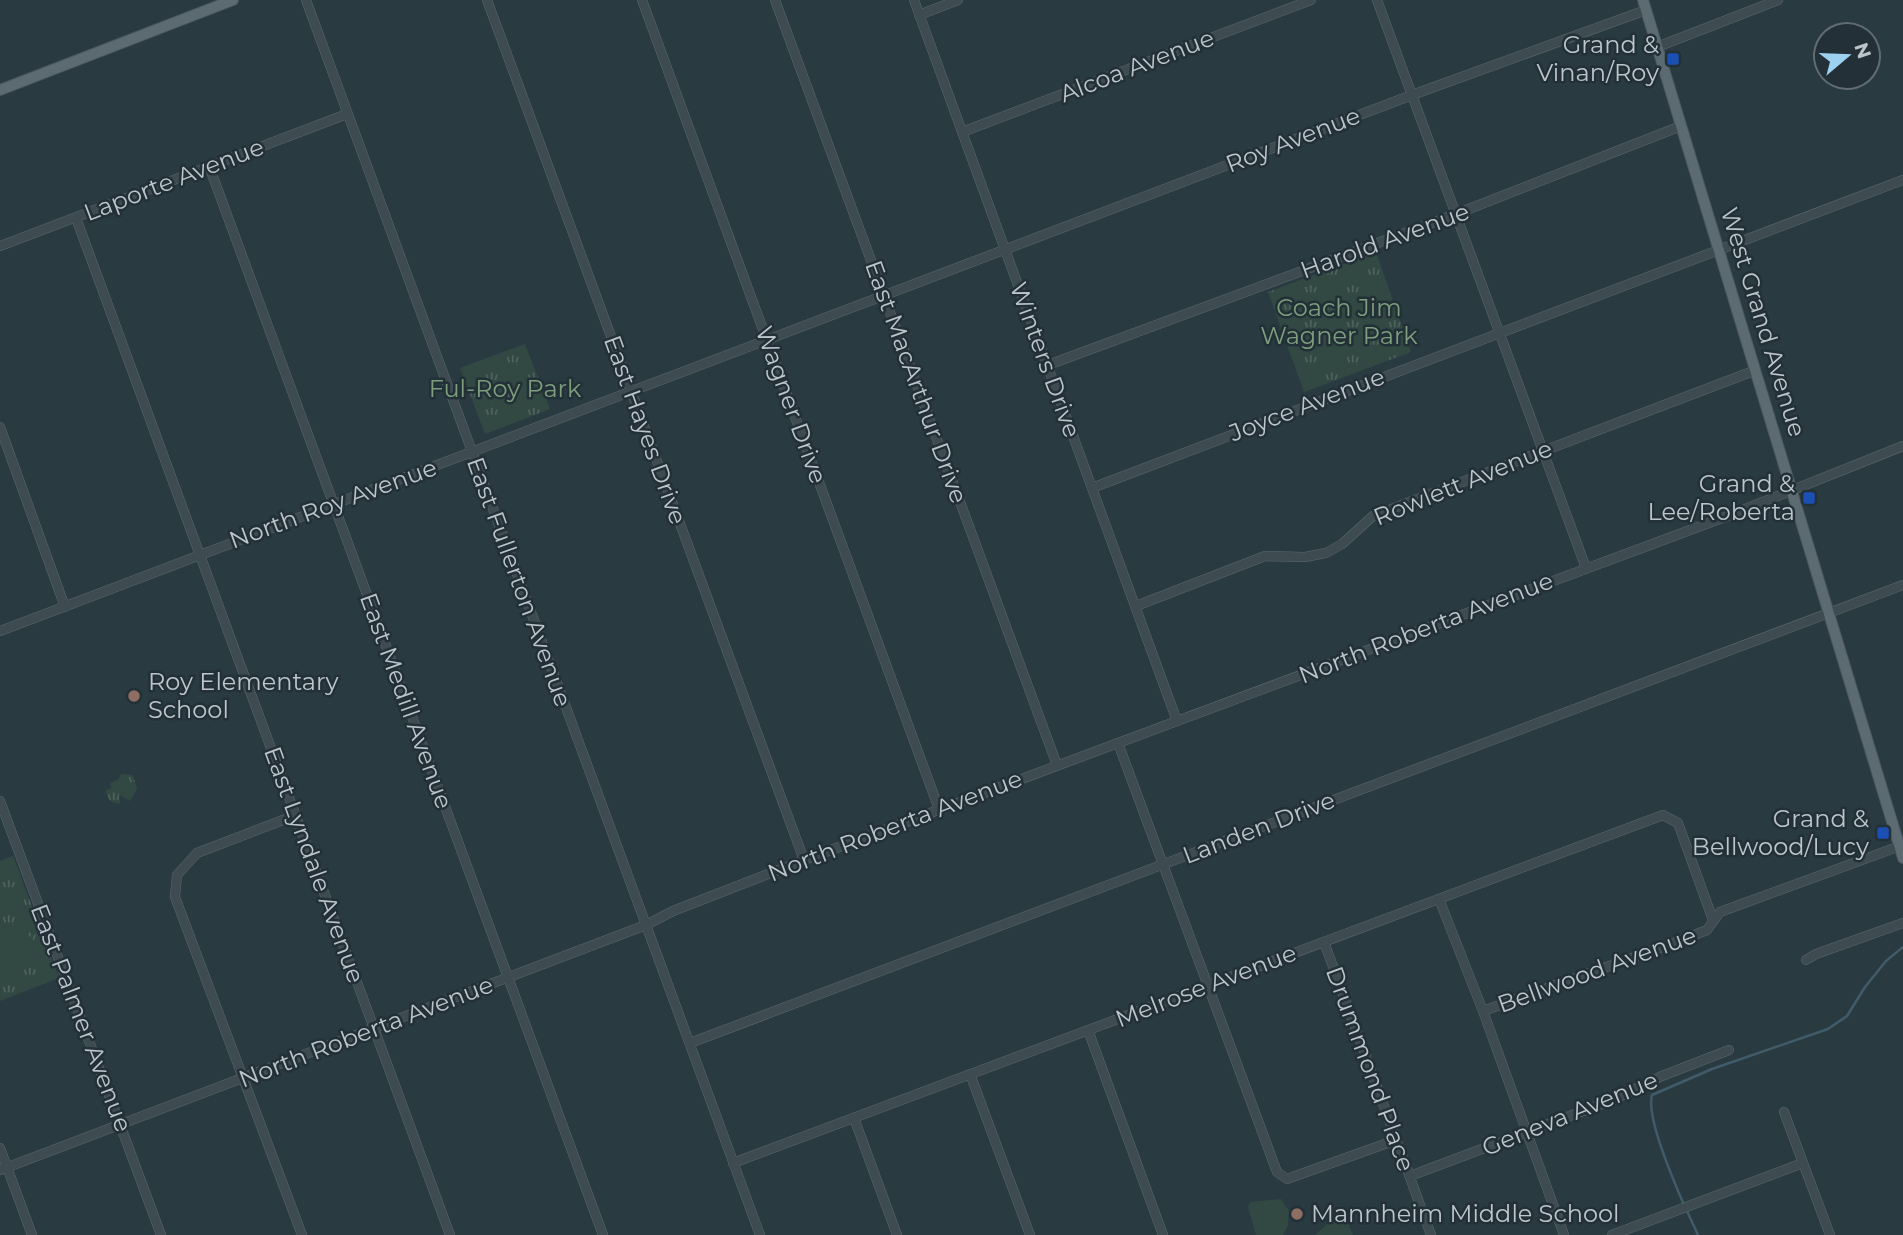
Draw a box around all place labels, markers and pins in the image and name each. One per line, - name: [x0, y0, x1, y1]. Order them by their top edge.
- place label: Grand & Vinan/Roy: [1537, 30, 1659, 87]
- marker: Grand & Vinan/Roy: [1665, 51, 1681, 67]
- place label: Grand & Lee/Roberta: [1647, 469, 1795, 526]
- marker: Grand & Lee/Roberta: [1801, 490, 1817, 506]
- place label: Roy Elementary School: [148, 667, 338, 724]
- marker: Roy Elementary School: [126, 688, 142, 704]
- place label: Grand & Bellwood/Lucy: [1692, 804, 1869, 861]
- marker: Grand & Bellwood/Lucy: [1875, 825, 1891, 841]
- place label: Mannheim Middle School: [1311, 1199, 1619, 1228]
- marker: Mannheim Middle School: [1289, 1206, 1305, 1222]

